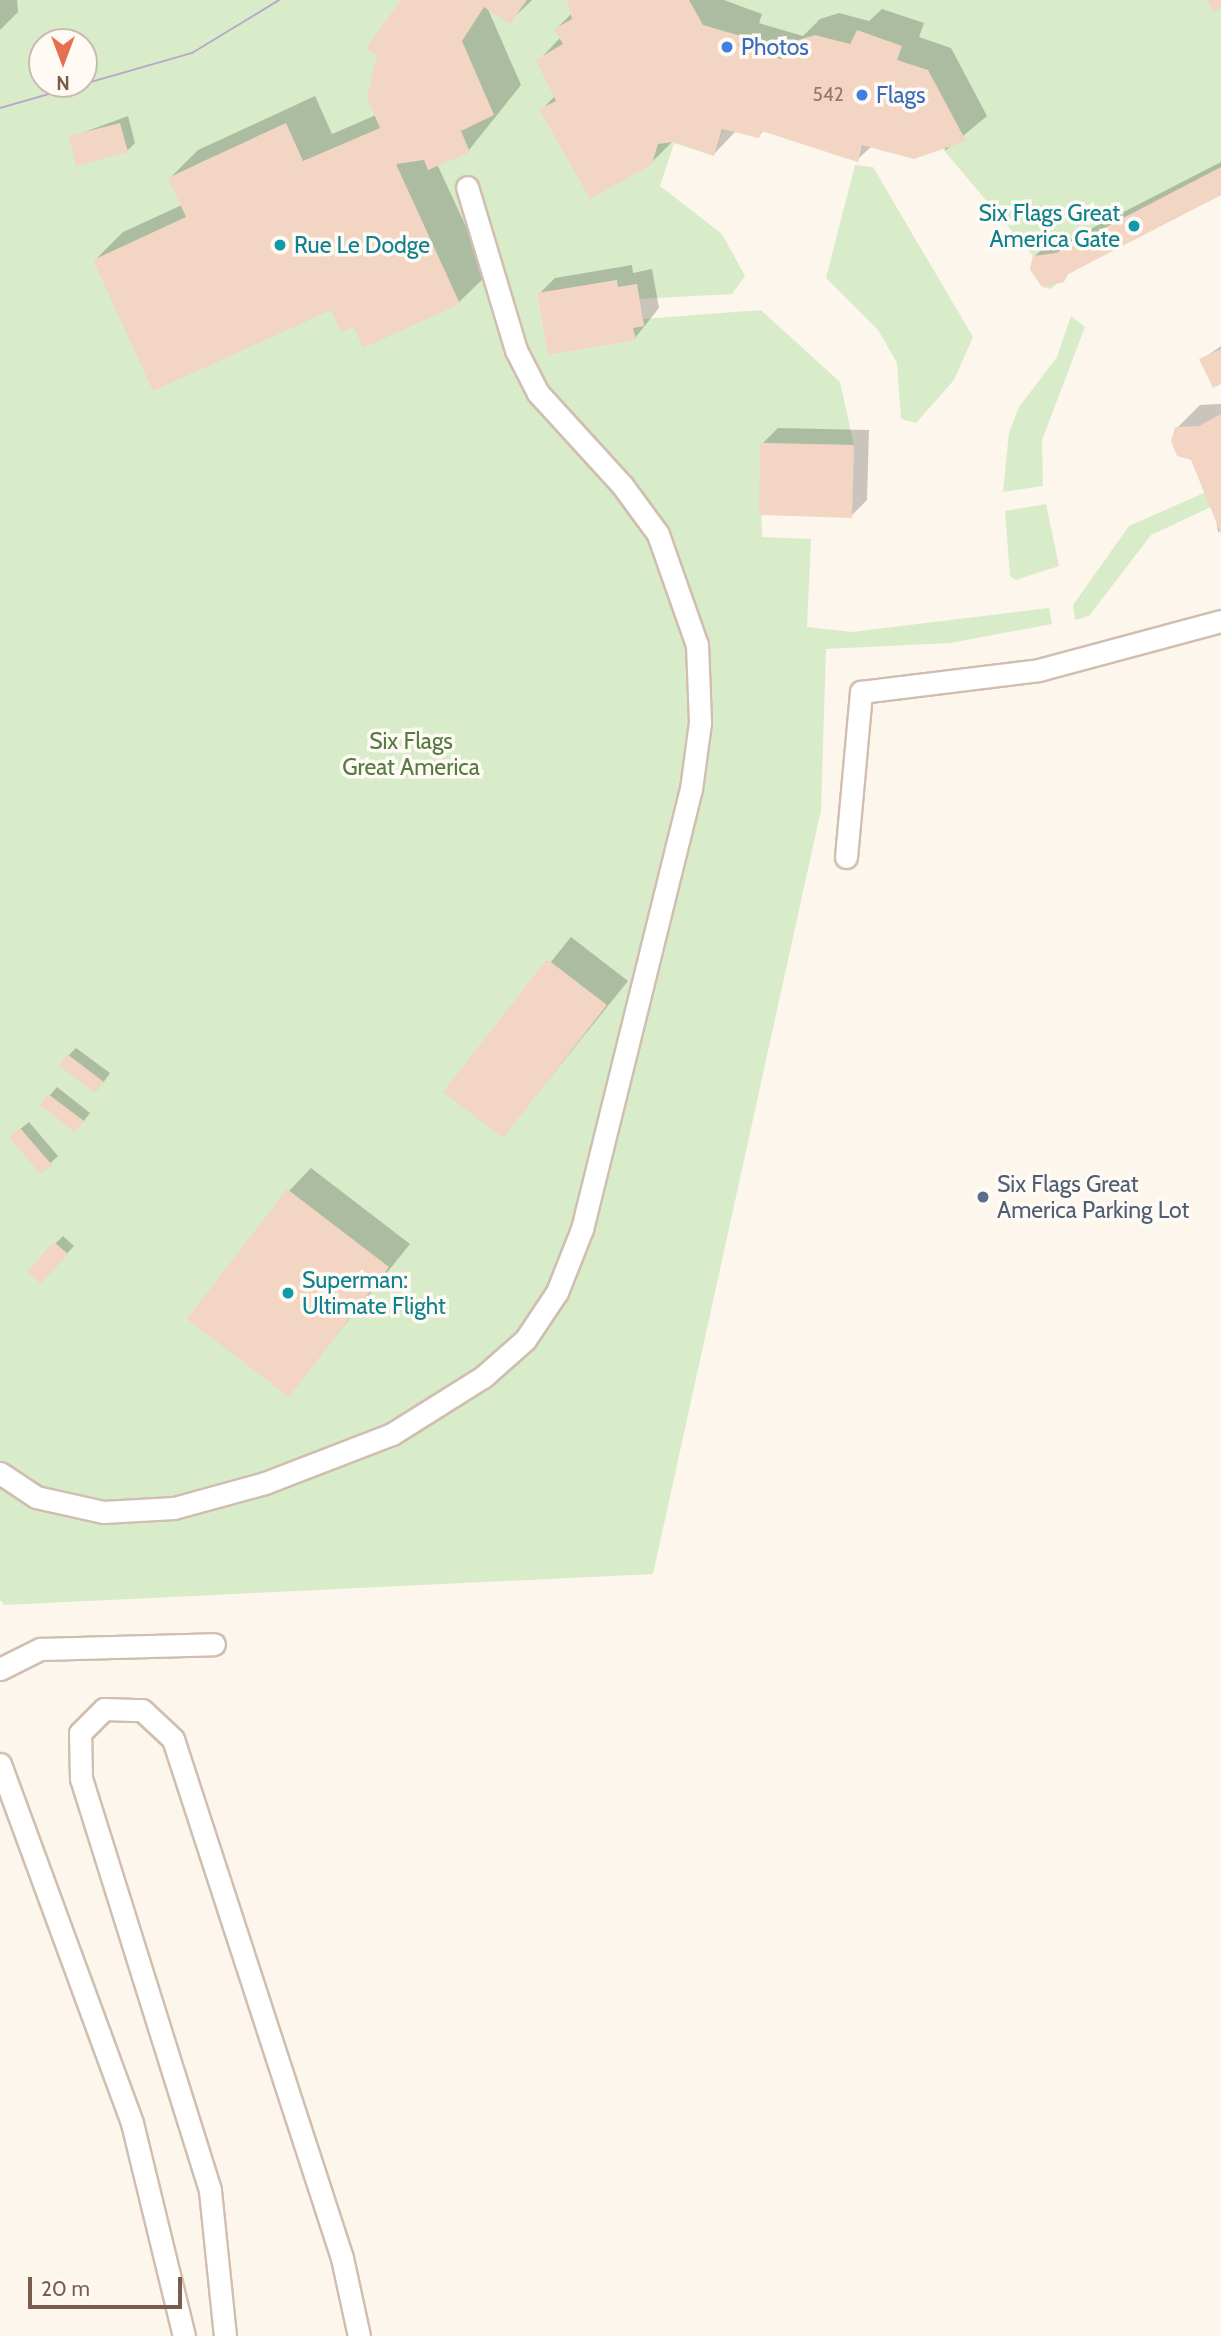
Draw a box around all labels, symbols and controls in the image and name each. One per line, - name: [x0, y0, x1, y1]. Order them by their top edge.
- north arrow: [28, 28, 98, 98]
- place label: Photos: [741, 33, 809, 61]
- marker: Photos: [719, 39, 735, 55]
- text: N: [56, 71, 70, 94]
- place label: Flags: [876, 81, 925, 109]
- house number: 542: [812, 84, 844, 106]
- marker: Flags: [854, 87, 870, 103]
- place label: Six Flags Great America Gate: [978, 199, 1120, 253]
- marker: Six Flags Great America Gate: [1126, 218, 1142, 234]
- place label: Rue Le Dodge: [294, 231, 430, 259]
- marker: Rue Le Dodge: [272, 237, 288, 253]
- park label: Six Flags Great America: [342, 727, 480, 781]
- place label: Six Flags Great America Parking Lot: [997, 1170, 1189, 1224]
- marker: Six Flags Great America Parking Lot: [975, 1189, 991, 1205]
- place label: Superman: Ultimate Flight: [302, 1266, 446, 1320]
- marker: Superman: Ultimate Flight: [280, 1285, 296, 1301]
- scale bar: [32, 2262, 186, 2306]
- text: 20 m: [41, 2276, 90, 2301]

